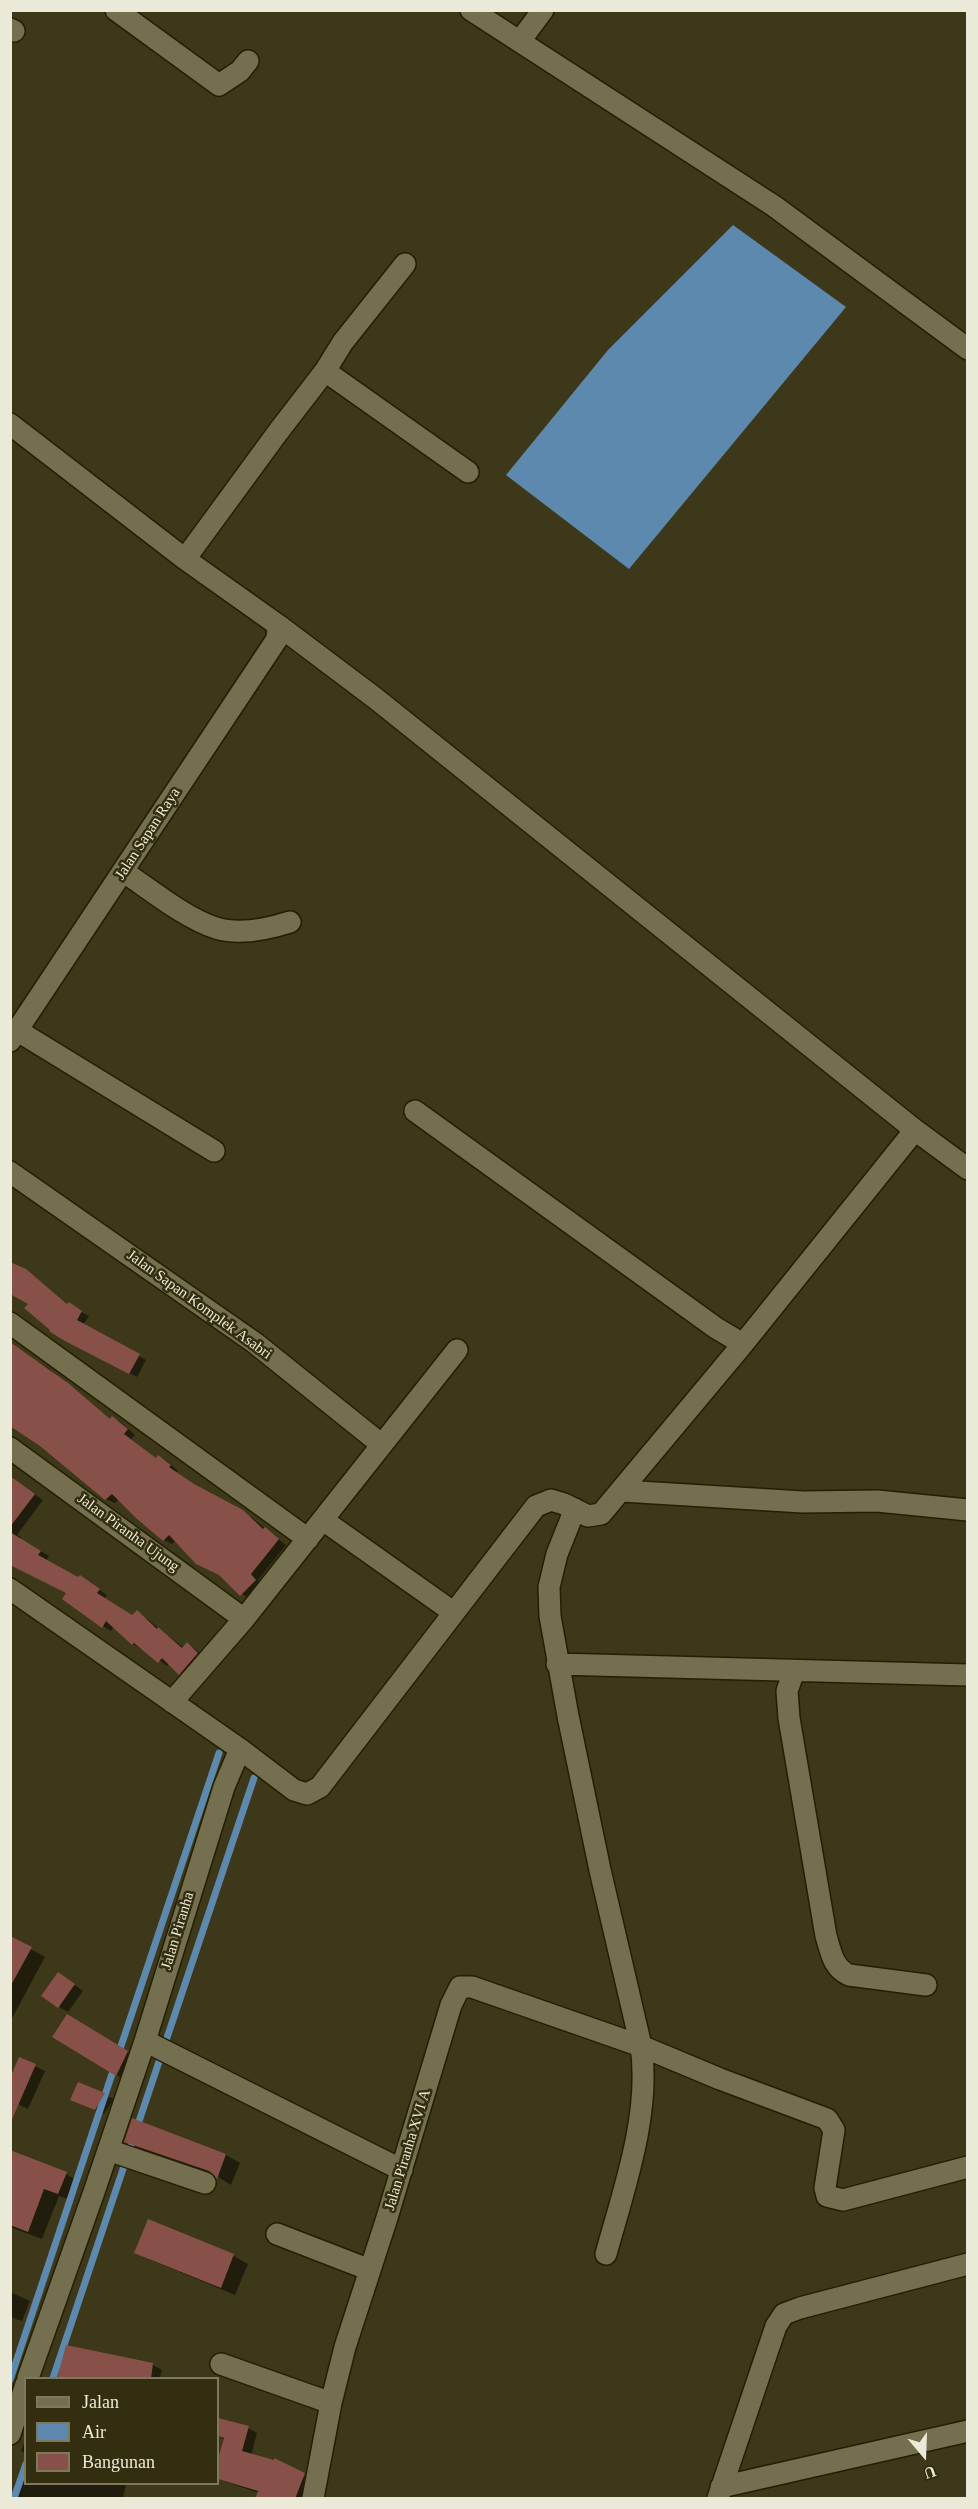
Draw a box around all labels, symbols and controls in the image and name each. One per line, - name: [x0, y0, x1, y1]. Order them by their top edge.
- street label: Jalan Sapan Raya: [112, 785, 184, 883]
- street label: Jalan Sapan Komplek Asabri: [123, 1246, 275, 1364]
- street label: Jalan Piranha Ujung: [74, 1490, 182, 1576]
- street label: Jalan Piranha: [158, 1890, 198, 1972]
- street label: Jalan Piranha XVI A: [381, 2087, 435, 2213]
- legend: [24, 2377, 219, 2485]
- text: Jalan: [82, 2392, 119, 2412]
- text: Air: [82, 2422, 106, 2442]
- north arrow: [894, 2425, 954, 2485]
- text: Bangunan: [82, 2452, 155, 2472]
- text: U: [922, 2463, 938, 2482]

